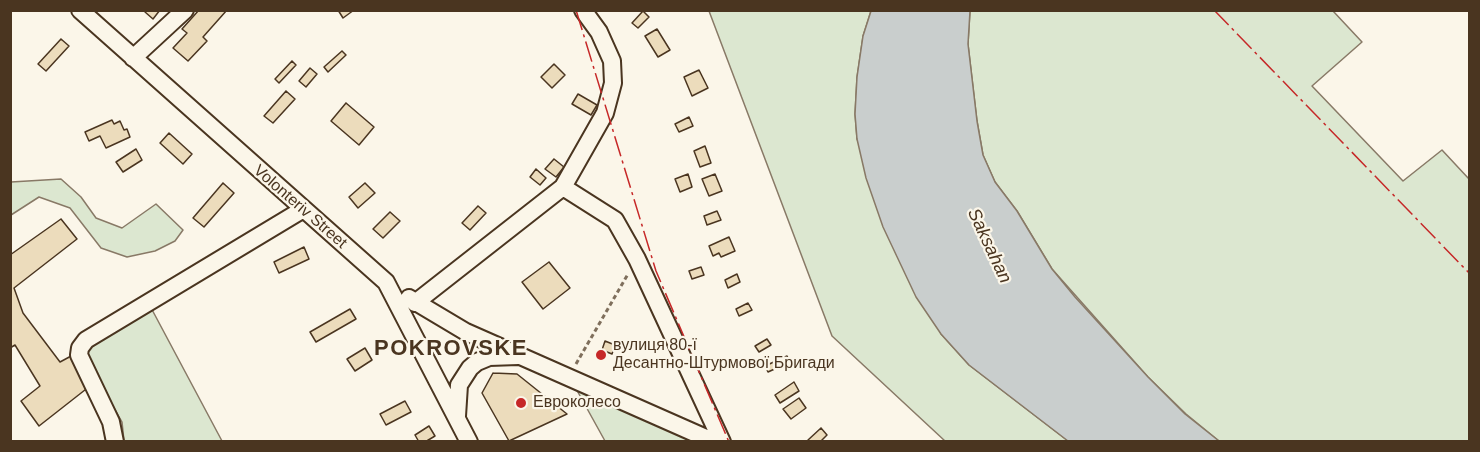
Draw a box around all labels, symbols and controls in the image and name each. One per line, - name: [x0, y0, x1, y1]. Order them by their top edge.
- street label: Volonteriv Street: [249, 161, 351, 253]
- water label: Saksahan: [962, 205, 1016, 287]
- district label: POKROVSKE: [374, 336, 528, 362]
- place label: вулиця 80-ї Десантно-Штурмової Бригади: [613, 336, 835, 374]
- marker: вулиця 80-ї Десантно-Штурмової Бригади: [594, 348, 608, 362]
- place label: Евроколесо: [533, 393, 621, 413]
- marker: Евроколесо: [514, 396, 528, 410]

